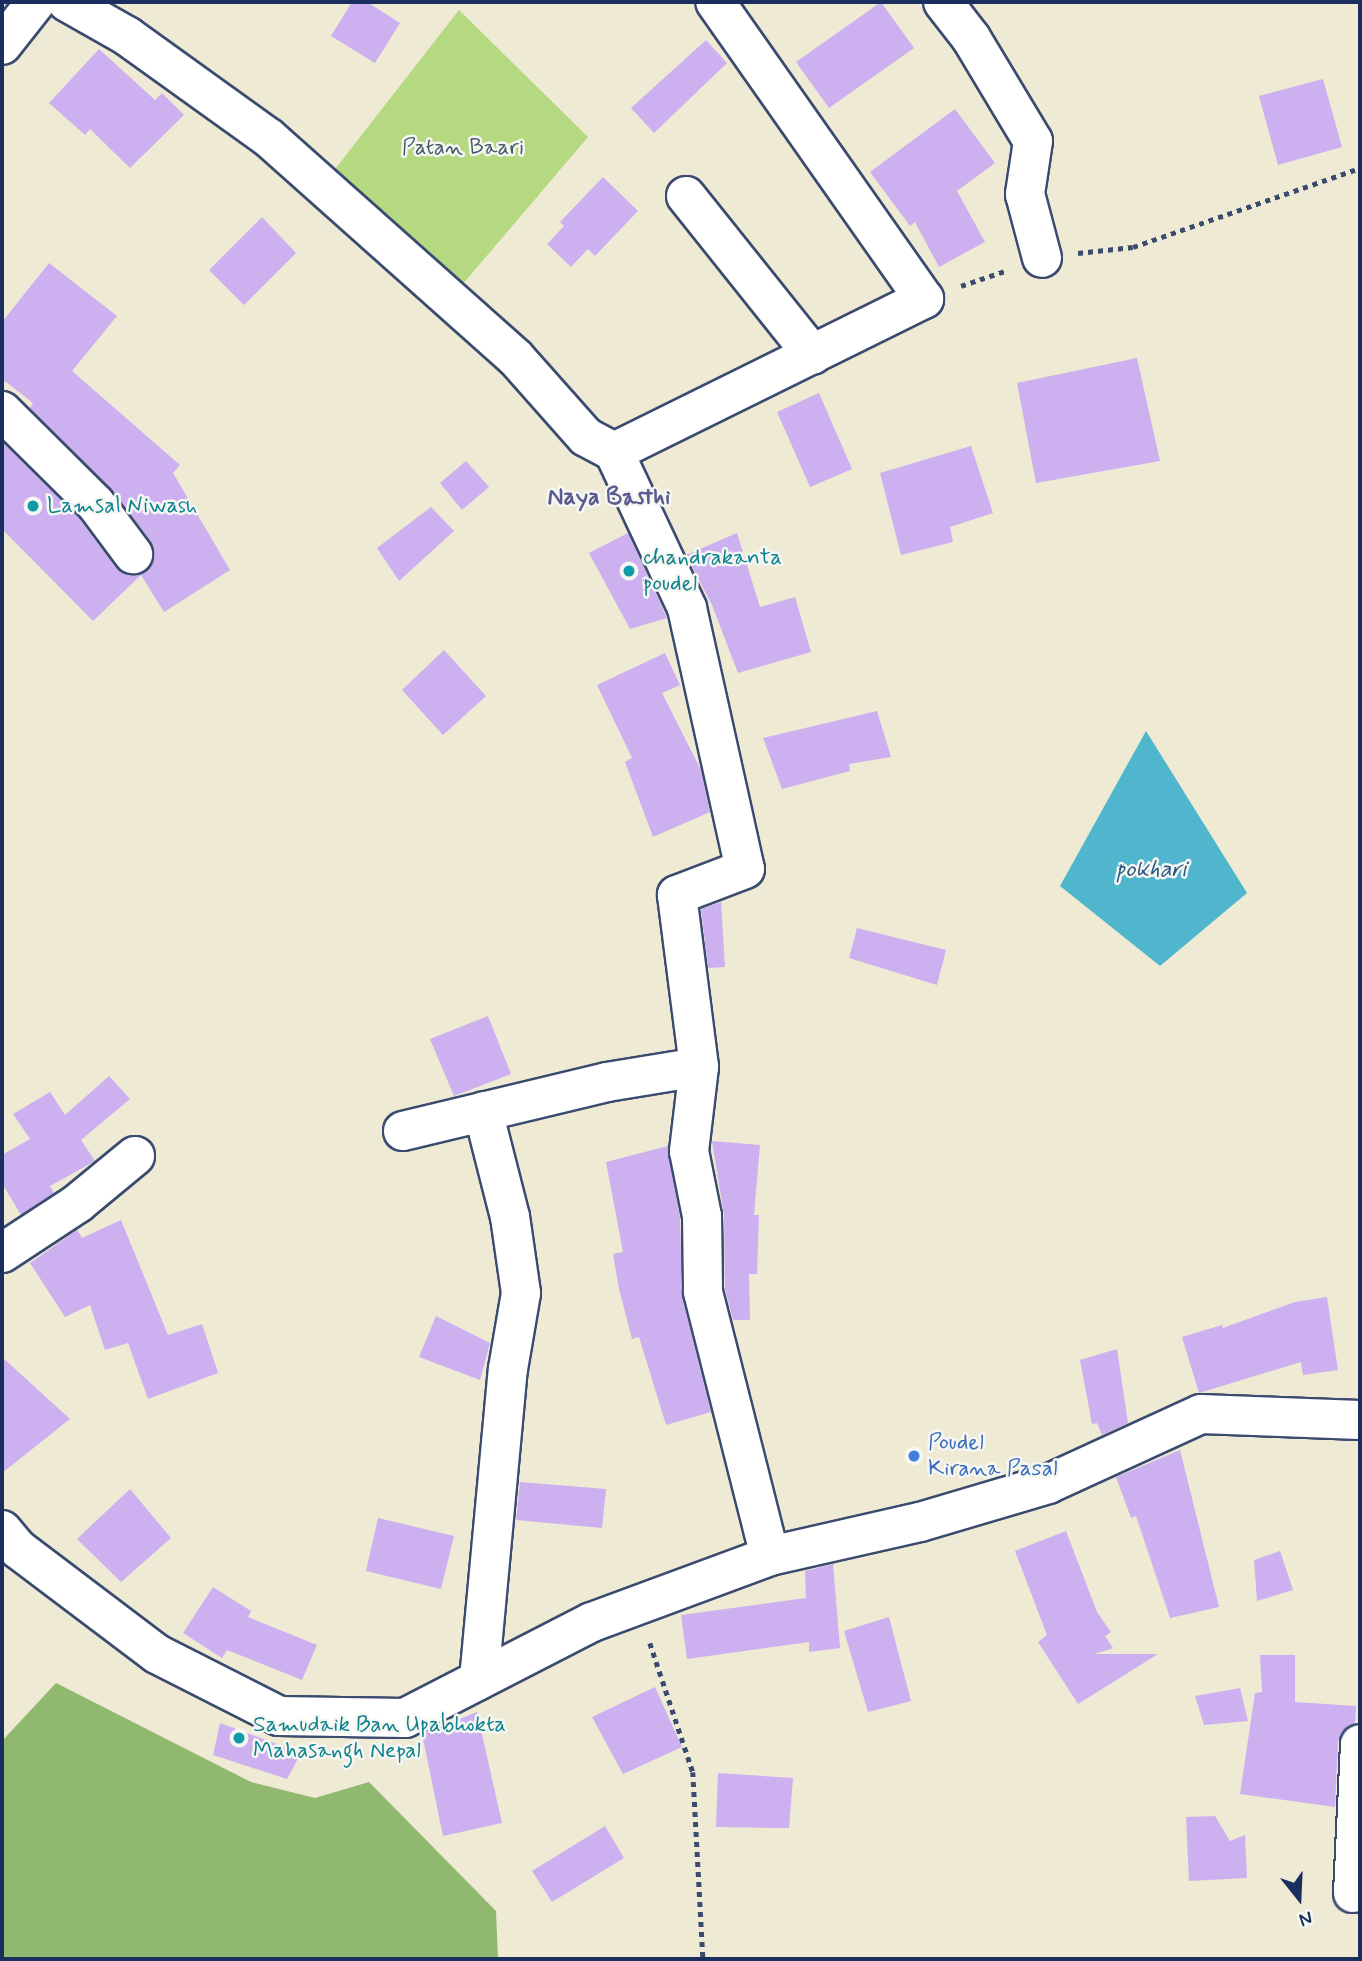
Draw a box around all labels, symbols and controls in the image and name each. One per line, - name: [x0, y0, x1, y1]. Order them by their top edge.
- park label: Patan Baari: [403, 134, 523, 162]
- district label: Naya Basthi: [549, 484, 669, 512]
- place label: Lamsal Niwash: [47, 492, 193, 520]
- marker: Lamsal Niwash: [25, 498, 41, 514]
- place label: chandrakanta poudel: [643, 544, 782, 598]
- marker: chandrakanta poudel: [621, 563, 637, 579]
- water label: pokhari: [1116, 856, 1186, 884]
- place label: Poudel Kirana Pasal: [928, 1429, 1058, 1483]
- marker: Poudel Kirana Pasal: [906, 1448, 922, 1464]
- place label: Samudaik Ban Upabhokta Mahasangh Nepal: [253, 1711, 502, 1765]
- marker: Samudaik Ban Upabhokta Mahasangh Nepal: [231, 1730, 247, 1746]
- north arrow: [1264, 1863, 1334, 1933]
- text: N: [1296, 1905, 1316, 1932]

